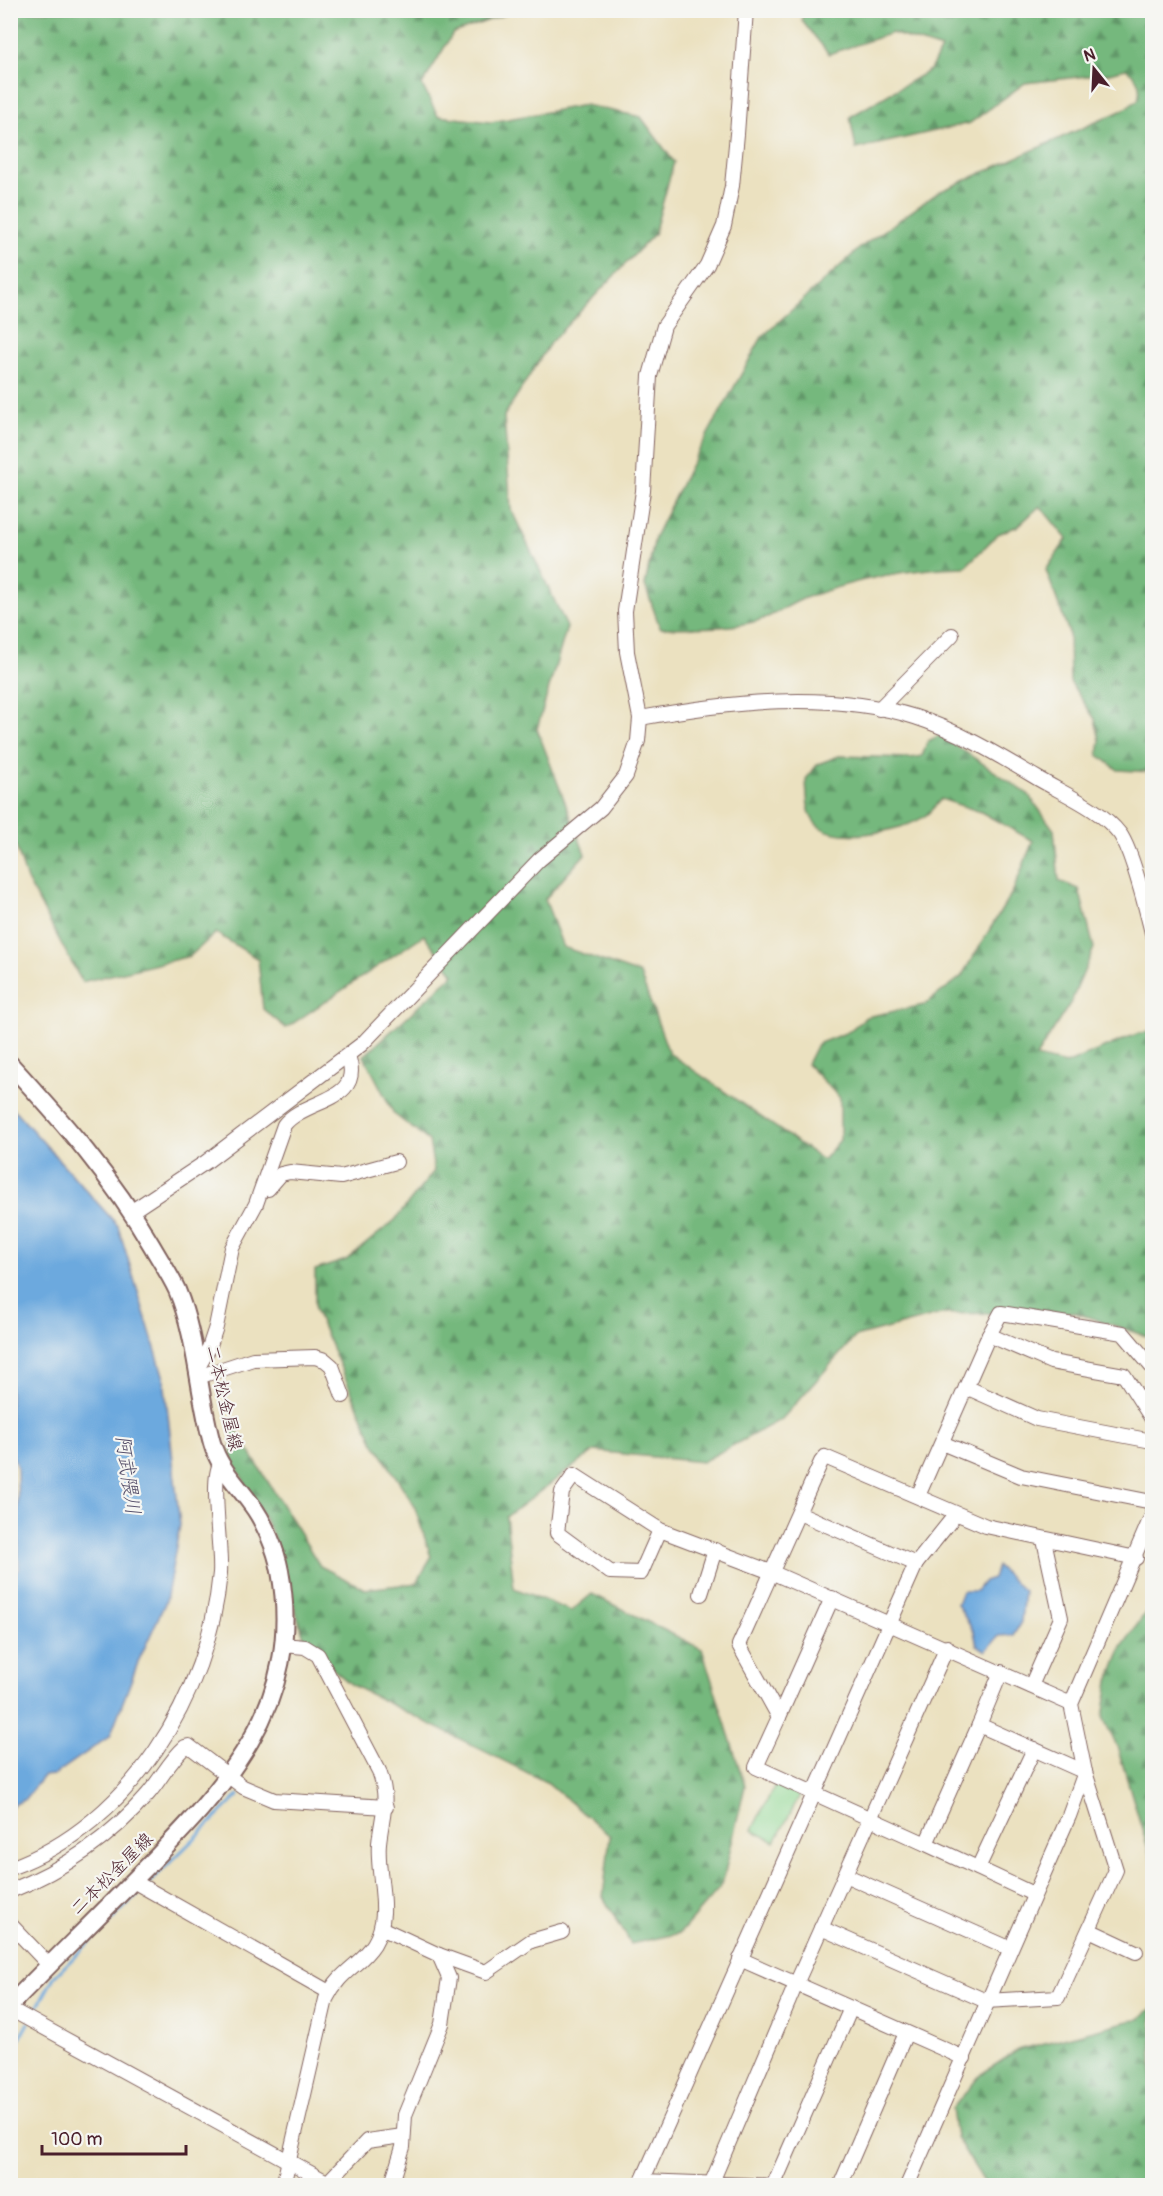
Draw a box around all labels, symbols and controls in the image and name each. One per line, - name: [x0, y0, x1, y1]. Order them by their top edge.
- north arrow: [1064, 39, 1124, 99]
- text: N: [1081, 44, 1098, 67]
- street label: 二本松金屋線: [201, 1343, 247, 1453]
- water label: 阿武隈川: [110, 1434, 146, 1516]
- street label: 二本松金屋線: [66, 1828, 158, 1920]
- scale bar: [42, 2118, 186, 2156]
- text: 100 m: [51, 2128, 103, 2151]

